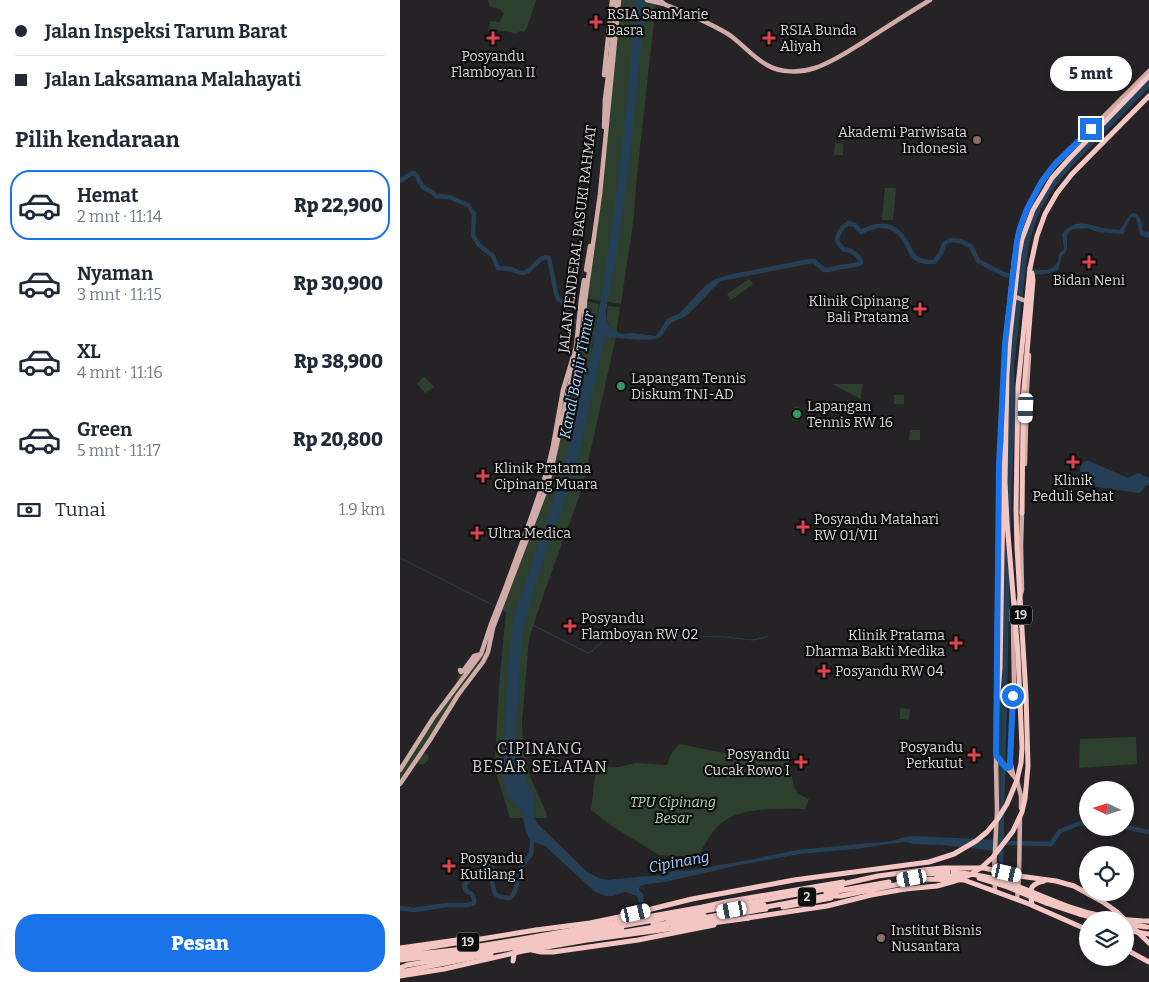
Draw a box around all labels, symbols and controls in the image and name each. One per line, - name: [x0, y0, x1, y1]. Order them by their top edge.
- place label: RSIA SamMarie Basra: [607, 6, 708, 39]
- marker: RSIA SamMarie Basra: [589, 15, 603, 29]
- text: Jalan Inspeksi Tarum Barat: [45, 20, 287, 43]
- place label: RSIA Bunda Aliyah: [780, 22, 857, 55]
- marker: Posyandu Flamboyan II: [486, 31, 500, 45]
- marker: RSIA Bunda Aliyah: [762, 31, 776, 45]
- place label: Posyandu Flamboyan II: [451, 48, 535, 81]
- callout: 5 mnt: [1050, 56, 1132, 92]
- text: 5 mnt: [1069, 64, 1113, 83]
- text: Jalan Laksamana Malahayati: [45, 68, 301, 91]
- route end: [1080, 118, 1102, 140]
- street label: JALAN JENDERAL BASUKI RAHMAT: [555, 124, 600, 355]
- place label: Akademi Pariwisata Indonesia: [838, 124, 967, 157]
- text: Pilih kendaraan: [15, 126, 180, 153]
- marker: Akademi Pariwisata Indonesia: [971, 134, 983, 146]
- icon: car: [17, 183, 62, 228]
- text: Hemat: [77, 184, 139, 207]
- text: Rp 22,900: [294, 194, 383, 217]
- text: 2 mnt · 11:14: [77, 207, 162, 226]
- marker: Bidan Neni: [1082, 255, 1096, 269]
- icon: car: [17, 261, 62, 306]
- text: Nyaman: [77, 262, 153, 285]
- text: Rp 30,900: [293, 272, 383, 295]
- place label: Bidan Neni: [1053, 272, 1125, 289]
- text: 3 mnt · 11:15: [77, 285, 162, 304]
- place label: Klinik Cipinang Bali Pratama: [809, 293, 909, 326]
- marker: Klinik Cipinang Bali Pratama: [913, 302, 927, 316]
- water label: Kanal Banjir Timur: [556, 309, 598, 440]
- icon: car: [17, 339, 62, 384]
- text: XL: [77, 340, 101, 363]
- text: Rp 38,900: [294, 350, 383, 373]
- text: 4 mnt · 11:16: [77, 363, 163, 382]
- place label: Lapangam Tennis Diskum TNI-AD: [631, 370, 746, 403]
- marker: Lapangam Tennis Diskum TNI-AD: [615, 380, 627, 392]
- car: [1017, 393, 1034, 423]
- place label: Lapangan Tennis RW 16: [807, 398, 893, 431]
- marker: Lapangan Tennis RW 16: [791, 408, 803, 420]
- icon: car: [17, 417, 62, 462]
- text: Green: [77, 418, 132, 441]
- text: Rp 20,800: [293, 428, 383, 451]
- text: 5 mnt · 11:17: [77, 441, 160, 460]
- marker: Klinik Peduli Sehat: [1066, 455, 1080, 469]
- place label: Klinik Pratama Cipinang Muara: [494, 460, 598, 493]
- marker: Klinik Pratama Cipinang Muara: [476, 469, 490, 483]
- place label: Klinik Peduli Sehat: [1032, 472, 1114, 505]
- icon: cash: [15, 496, 43, 524]
- text: Tunai: [55, 498, 106, 521]
- text: 1.9 km: [339, 500, 385, 519]
- place label: Posyandu Matahari RW 01/VII: [814, 511, 939, 544]
- marker: Posyandu Matahari RW 01/VII: [796, 520, 810, 534]
- place label: Ultra Medica: [488, 525, 571, 542]
- marker: Ultra Medica: [470, 526, 484, 540]
- road number: 19: [1010, 606, 1032, 624]
- place label: Posyandu Flamboyan RW 02: [581, 610, 698, 643]
- marker: Posyandu Flamboyan RW 02: [563, 619, 577, 633]
- place label: Klinik Pratama Dharma Bakti Medika: [805, 627, 945, 660]
- marker: Klinik Pratama Dharma Bakti Medika: [949, 636, 963, 650]
- place label: Posyandu RW 04: [835, 663, 944, 680]
- marker: Posyandu RW 04: [817, 664, 831, 678]
- route start: [1002, 685, 1024, 707]
- district label: CIPINANG BESAR SELATAN: [472, 739, 608, 776]
- place label: Posyandu Perkutut: [900, 739, 963, 772]
- place label: Posyandu Cucak Rowo I: [704, 746, 790, 779]
- marker: Posyandu Perkutut: [967, 748, 981, 762]
- marker: Posyandu Cucak Rowo I: [794, 755, 808, 769]
- north arrow: [1079, 781, 1134, 836]
- map controls: [1079, 781, 1134, 966]
- park label: TPU Cipinang Besar: [630, 794, 716, 827]
- button: locate: [1079, 846, 1134, 901]
- water label: Cipinang: [647, 847, 711, 877]
- place label: Posyandu Kutilang 1: [460, 850, 524, 883]
- marker: Posyandu Kutilang 1: [442, 859, 456, 873]
- car: [990, 862, 1023, 884]
- car: [895, 868, 928, 888]
- road number: 2: [798, 888, 816, 906]
- car: [715, 900, 748, 920]
- car: [619, 902, 652, 924]
- button: layers: [1079, 911, 1134, 966]
- button: Pesan: [15, 914, 385, 972]
- place label: Institut Bisnis Nusantara: [891, 922, 982, 955]
- road number: 19: [457, 932, 479, 952]
- marker: Institut Bisnis Nusantara: [875, 932, 887, 944]

